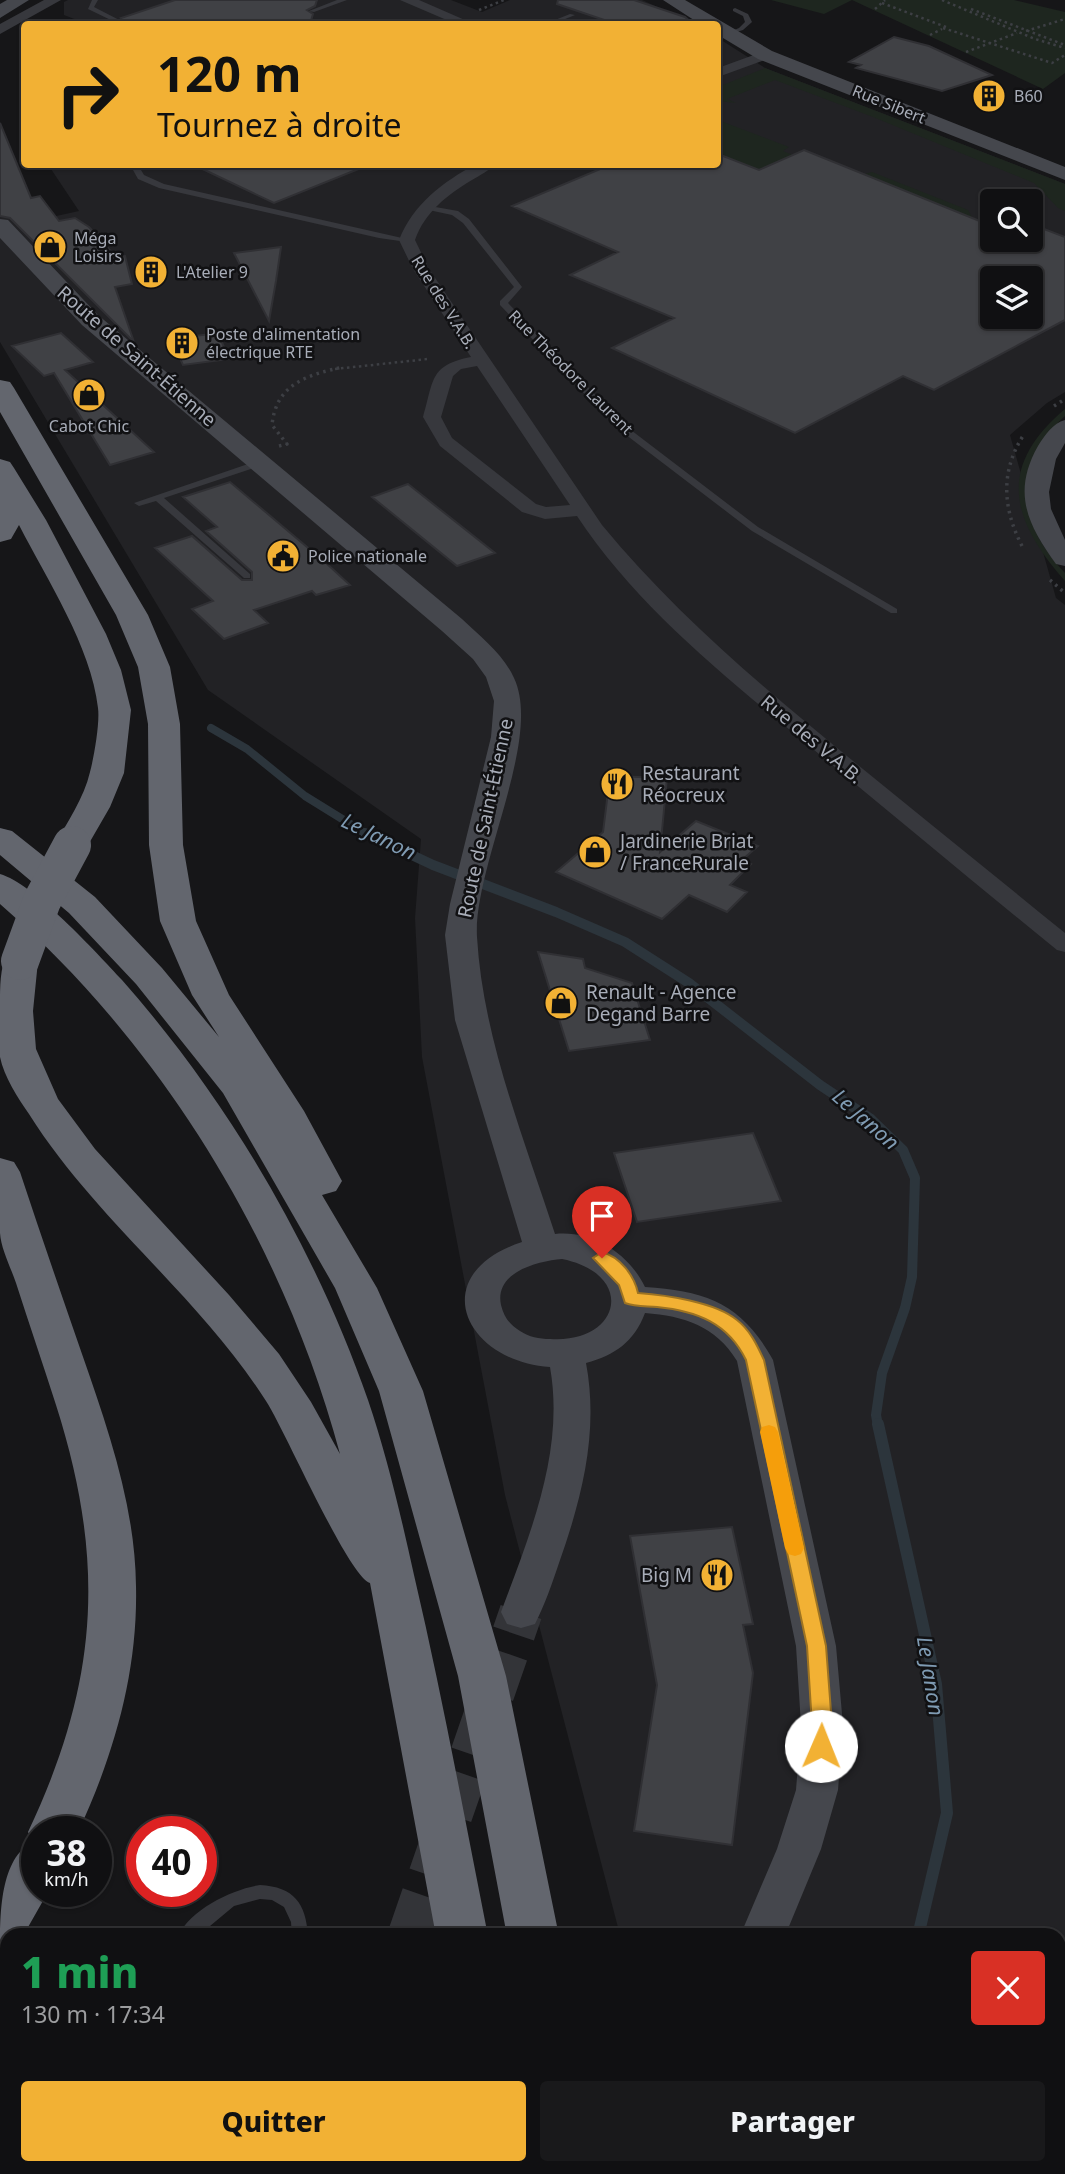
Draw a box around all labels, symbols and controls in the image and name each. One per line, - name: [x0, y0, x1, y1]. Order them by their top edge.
- text: 120 m: [157, 40, 302, 106]
- icon: right: [42, 49, 133, 140]
- building icon: B60: [970, 77, 1008, 115]
- street label: Rue Sibert: [849, 79, 929, 129]
- place label: B60: [1014, 85, 1043, 107]
- text: Tournez à droite: [157, 103, 402, 146]
- map controls: [980, 189, 1043, 329]
- button: search: [980, 189, 1043, 252]
- place label: Méga Loisirs: [74, 227, 122, 267]
- shop icon: Méga Loisirs: [31, 228, 69, 266]
- street label: Rue des V.A.B.: [407, 251, 481, 353]
- building icon: L'Atelier 9: [132, 253, 170, 291]
- place label: L'Atelier 9: [176, 261, 248, 283]
- button: layers: [980, 266, 1043, 329]
- street label: Route de Saint-Étienne: [52, 280, 222, 432]
- street label: Rue Théodore Laurent: [504, 305, 638, 439]
- place label: Poste d'alimentation électrique RTE: [206, 323, 360, 363]
- building icon: Poste d'alimentation électrique RTE: [163, 324, 201, 362]
- shop icon: Cabot Chic: [70, 376, 108, 414]
- place label: Cabot Chic: [49, 415, 129, 437]
- public building icon: Police nationale: [264, 537, 302, 575]
- place label: Police nationale: [308, 545, 427, 567]
- street label: Rue des V.A.B.: [756, 689, 868, 789]
- street label: Route de Saint-Étienne: [451, 716, 519, 920]
- place label: Restaurant Réocreux: [642, 760, 740, 808]
- restaurant icon: Restaurant Réocreux: [598, 765, 636, 803]
- water label: Le Janon: [337, 806, 421, 866]
- place label: Jardinerie Briat / FranceRurale: [618, 828, 754, 876]
- shop icon: Jardinerie Briat / FranceRurale: [576, 833, 614, 871]
- place label: Renault - Agence Degand Barre: [586, 979, 737, 1027]
- shop icon: Renault - Agence Degand Barre: [542, 984, 580, 1022]
- water label: Le Janon: [827, 1082, 905, 1156]
- pin: [572, 1186, 632, 1258]
- icon: arrive: [583, 1197, 621, 1235]
- restaurant icon: Big M: [698, 1556, 736, 1594]
- place label: Big M: [641, 1562, 692, 1588]
- water label: Le Janon: [911, 1634, 951, 1718]
- position arrow: [784, 1709, 858, 1783]
- speed limit sign: 40: [126, 1816, 217, 1907]
- text: 38: [46, 1829, 87, 1876]
- text: km/h: [44, 1867, 89, 1891]
- text: 1 min: [21, 1943, 138, 2000]
- button: close: [971, 1951, 1045, 2025]
- text: 130 m · 17:34: [21, 1998, 165, 2030]
- button: Quitter: [21, 2081, 526, 2161]
- button: Partager: [540, 2081, 1045, 2161]

